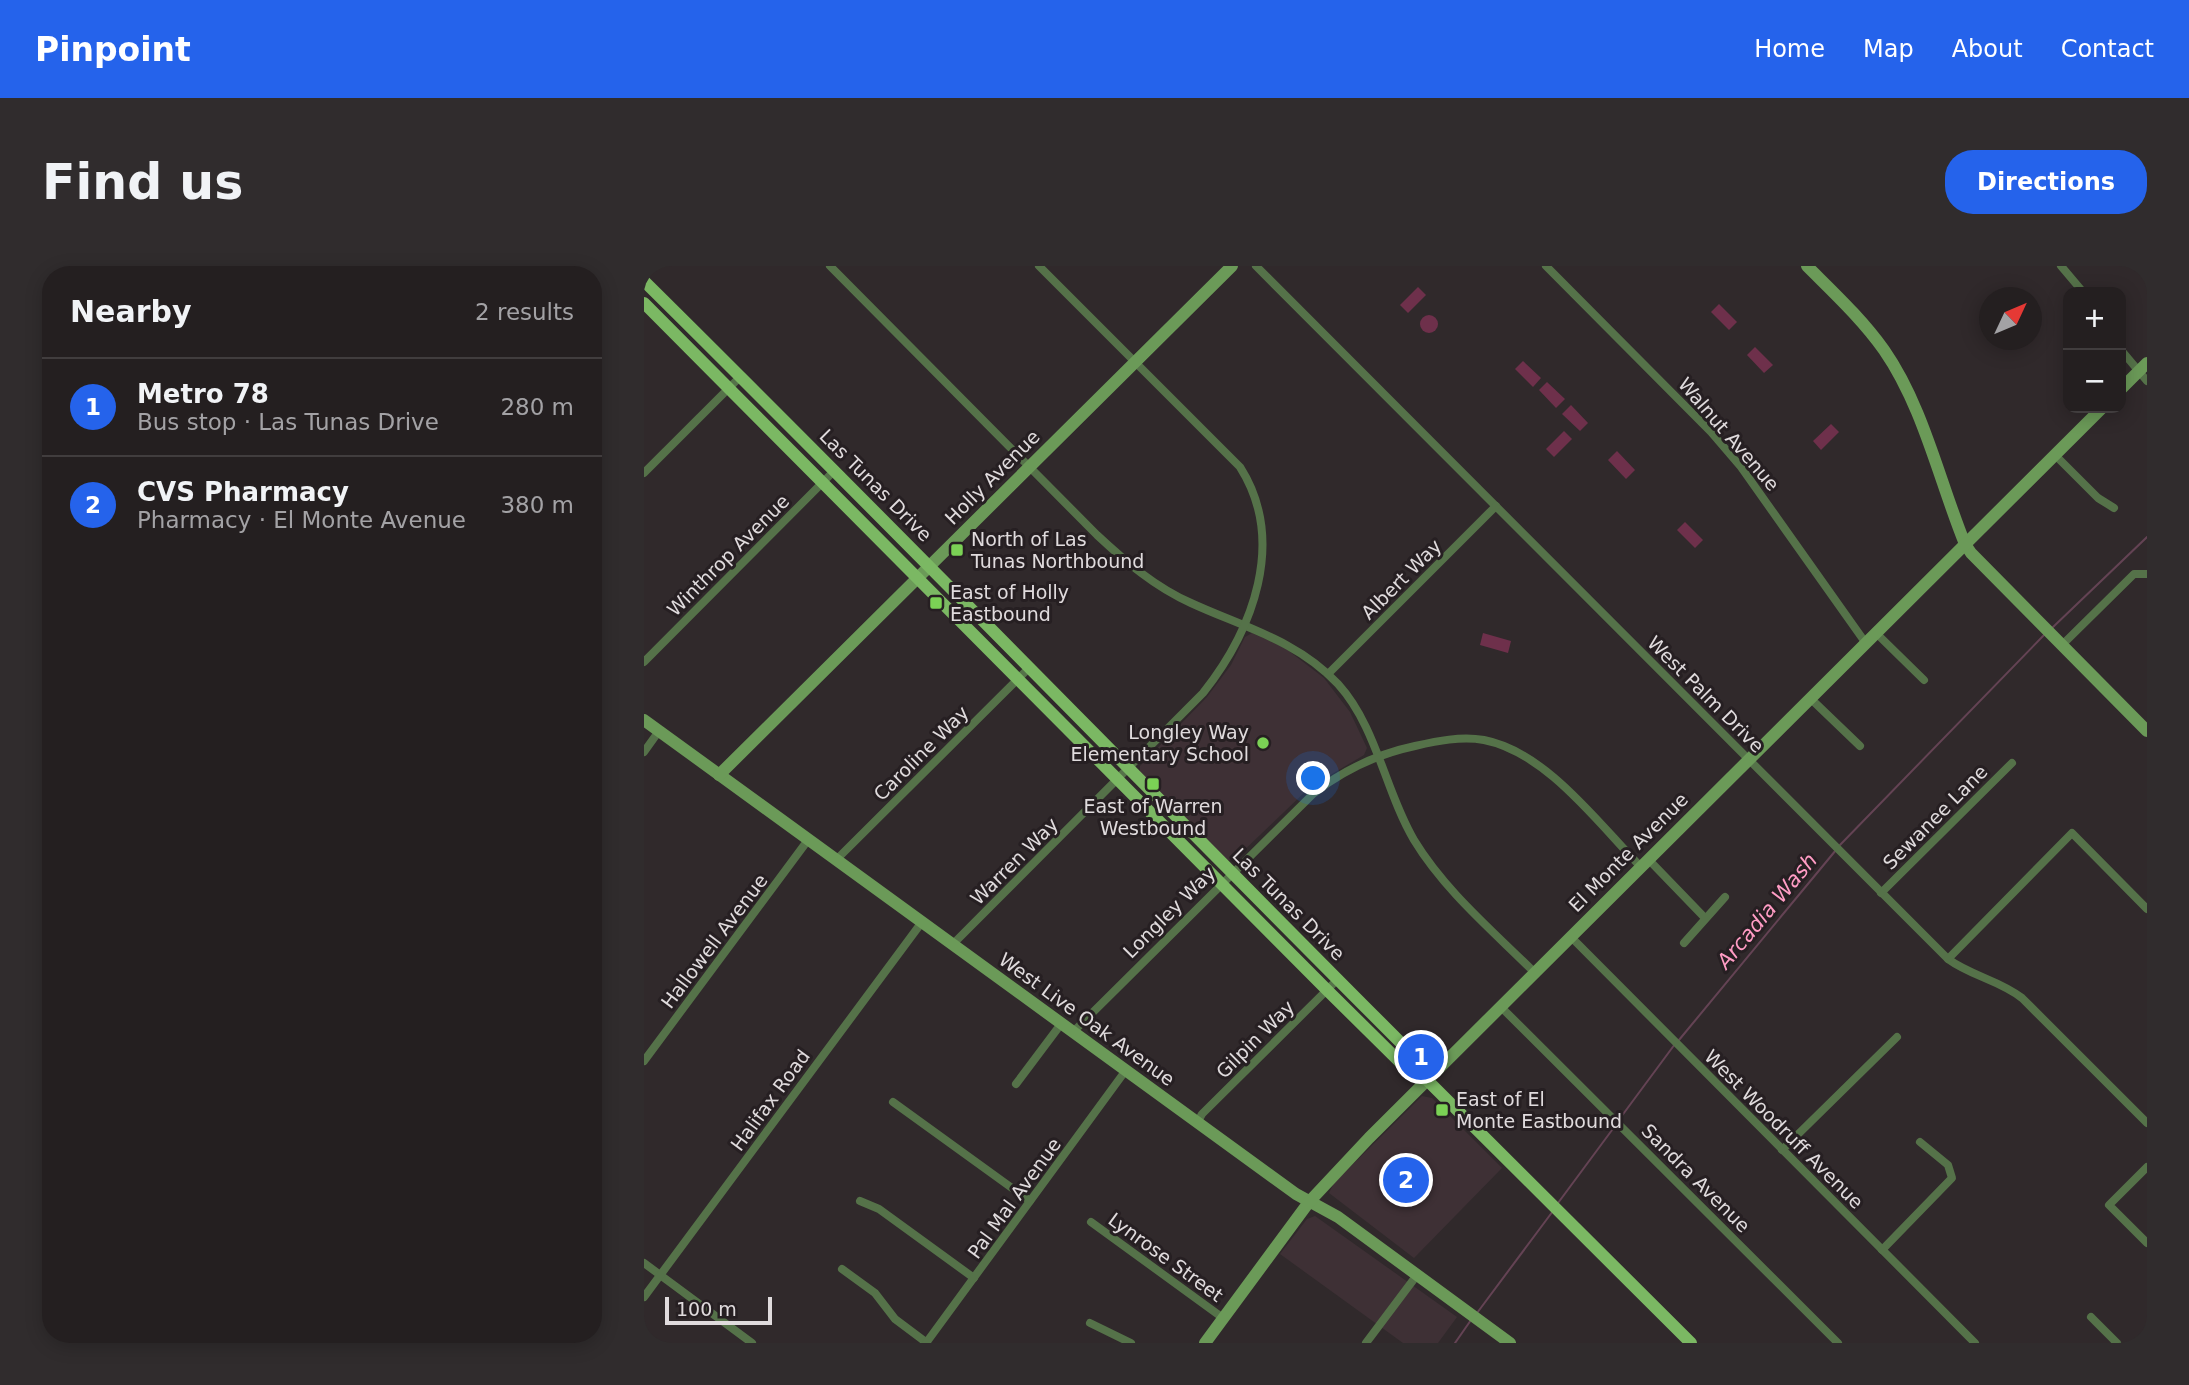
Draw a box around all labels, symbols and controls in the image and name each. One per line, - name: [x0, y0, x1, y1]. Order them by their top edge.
- text: Pinpoint: [35, 30, 191, 69]
- text: Home: [1754, 35, 1825, 63]
- text: Map: [1863, 35, 1914, 63]
- text: About: [1952, 35, 2023, 63]
- text: Contact: [2061, 35, 2154, 63]
- button: Directions: [1945, 150, 2147, 214]
- text: Find us: [42, 154, 243, 211]
- north arrow: [1979, 287, 2042, 350]
- map controls: [2063, 287, 2126, 413]
- button: +: [2063, 287, 2126, 350]
- text: Nearby: [70, 294, 192, 329]
- text: 2 results: [475, 299, 574, 325]
- button: −: [2063, 350, 2126, 413]
- street label: Walnut Avenue: [1674, 373, 1784, 495]
- text: Metro 78: [137, 379, 269, 409]
- text: 1: [85, 394, 101, 420]
- text: 280 m: [500, 394, 574, 420]
- text: Bus stop · Las Tunas Drive: [137, 409, 439, 435]
- street label: Las Tunas Drive: [815, 424, 937, 546]
- street label: Holly Avenue: [940, 425, 1044, 529]
- text: CVS Pharmacy: [137, 477, 349, 507]
- street label: Winthrop Avenue: [663, 490, 793, 620]
- text: 2: [85, 492, 101, 518]
- text: 380 m: [500, 492, 574, 518]
- text: Pharmacy · El Monte Avenue: [137, 507, 466, 533]
- place label: North of Las Tunas Northbound: [970, 528, 1144, 572]
- street label: Albert Way: [1357, 535, 1445, 623]
- marker: North of Las Tunas Northbound: [949, 542, 965, 558]
- place label: East of Holly Eastbound: [950, 581, 1069, 625]
- marker: East of Holly Eastbound: [928, 595, 944, 611]
- street label: West Palm Drive: [1643, 631, 1769, 757]
- street label: Caroline Way: [869, 701, 973, 805]
- place label: Longley Way Elementary School: [1071, 721, 1249, 765]
- marker: Longley Way Elementary School: [1255, 735, 1271, 751]
- street label: Sewanee Lane: [1878, 760, 1992, 874]
- your location: [1296, 761, 1330, 795]
- marker: East of Warren Westbound: [1145, 776, 1161, 792]
- street label: El Monte Avenue: [1564, 788, 1692, 916]
- place label: East of Warren Westbound: [1083, 795, 1223, 839]
- street label: Warren Way: [966, 813, 1062, 909]
- street label: Las Tunas Drive: [1228, 843, 1350, 965]
- water label: Arcadia Wash: [1711, 849, 1822, 975]
- street label: Longley Way: [1119, 862, 1219, 962]
- street label: Hallowell Avenue: [656, 869, 772, 1013]
- street label: West Live Oak Avenue: [995, 948, 1179, 1090]
- street label: Gilpin Way: [1211, 995, 1299, 1083]
- pin: 1: [1398, 1031, 1444, 1083]
- street label: Halifax Road: [726, 1045, 814, 1155]
- street label: West Woodruff Avenue: [1700, 1045, 1868, 1213]
- place label: East of El Monte Eastbound: [1456, 1088, 1622, 1132]
- marker: East of El Monte Eastbound: [1434, 1102, 1450, 1118]
- street label: Sandra Avenue: [1637, 1119, 1755, 1237]
- street label: Pal Mal Avenue: [963, 1133, 1065, 1263]
- pin: 2: [1383, 1154, 1429, 1206]
- street label: Lynrose Street: [1104, 1208, 1228, 1306]
- scale bar: [665, 1294, 772, 1326]
- text: 100 m: [676, 1298, 737, 1320]

